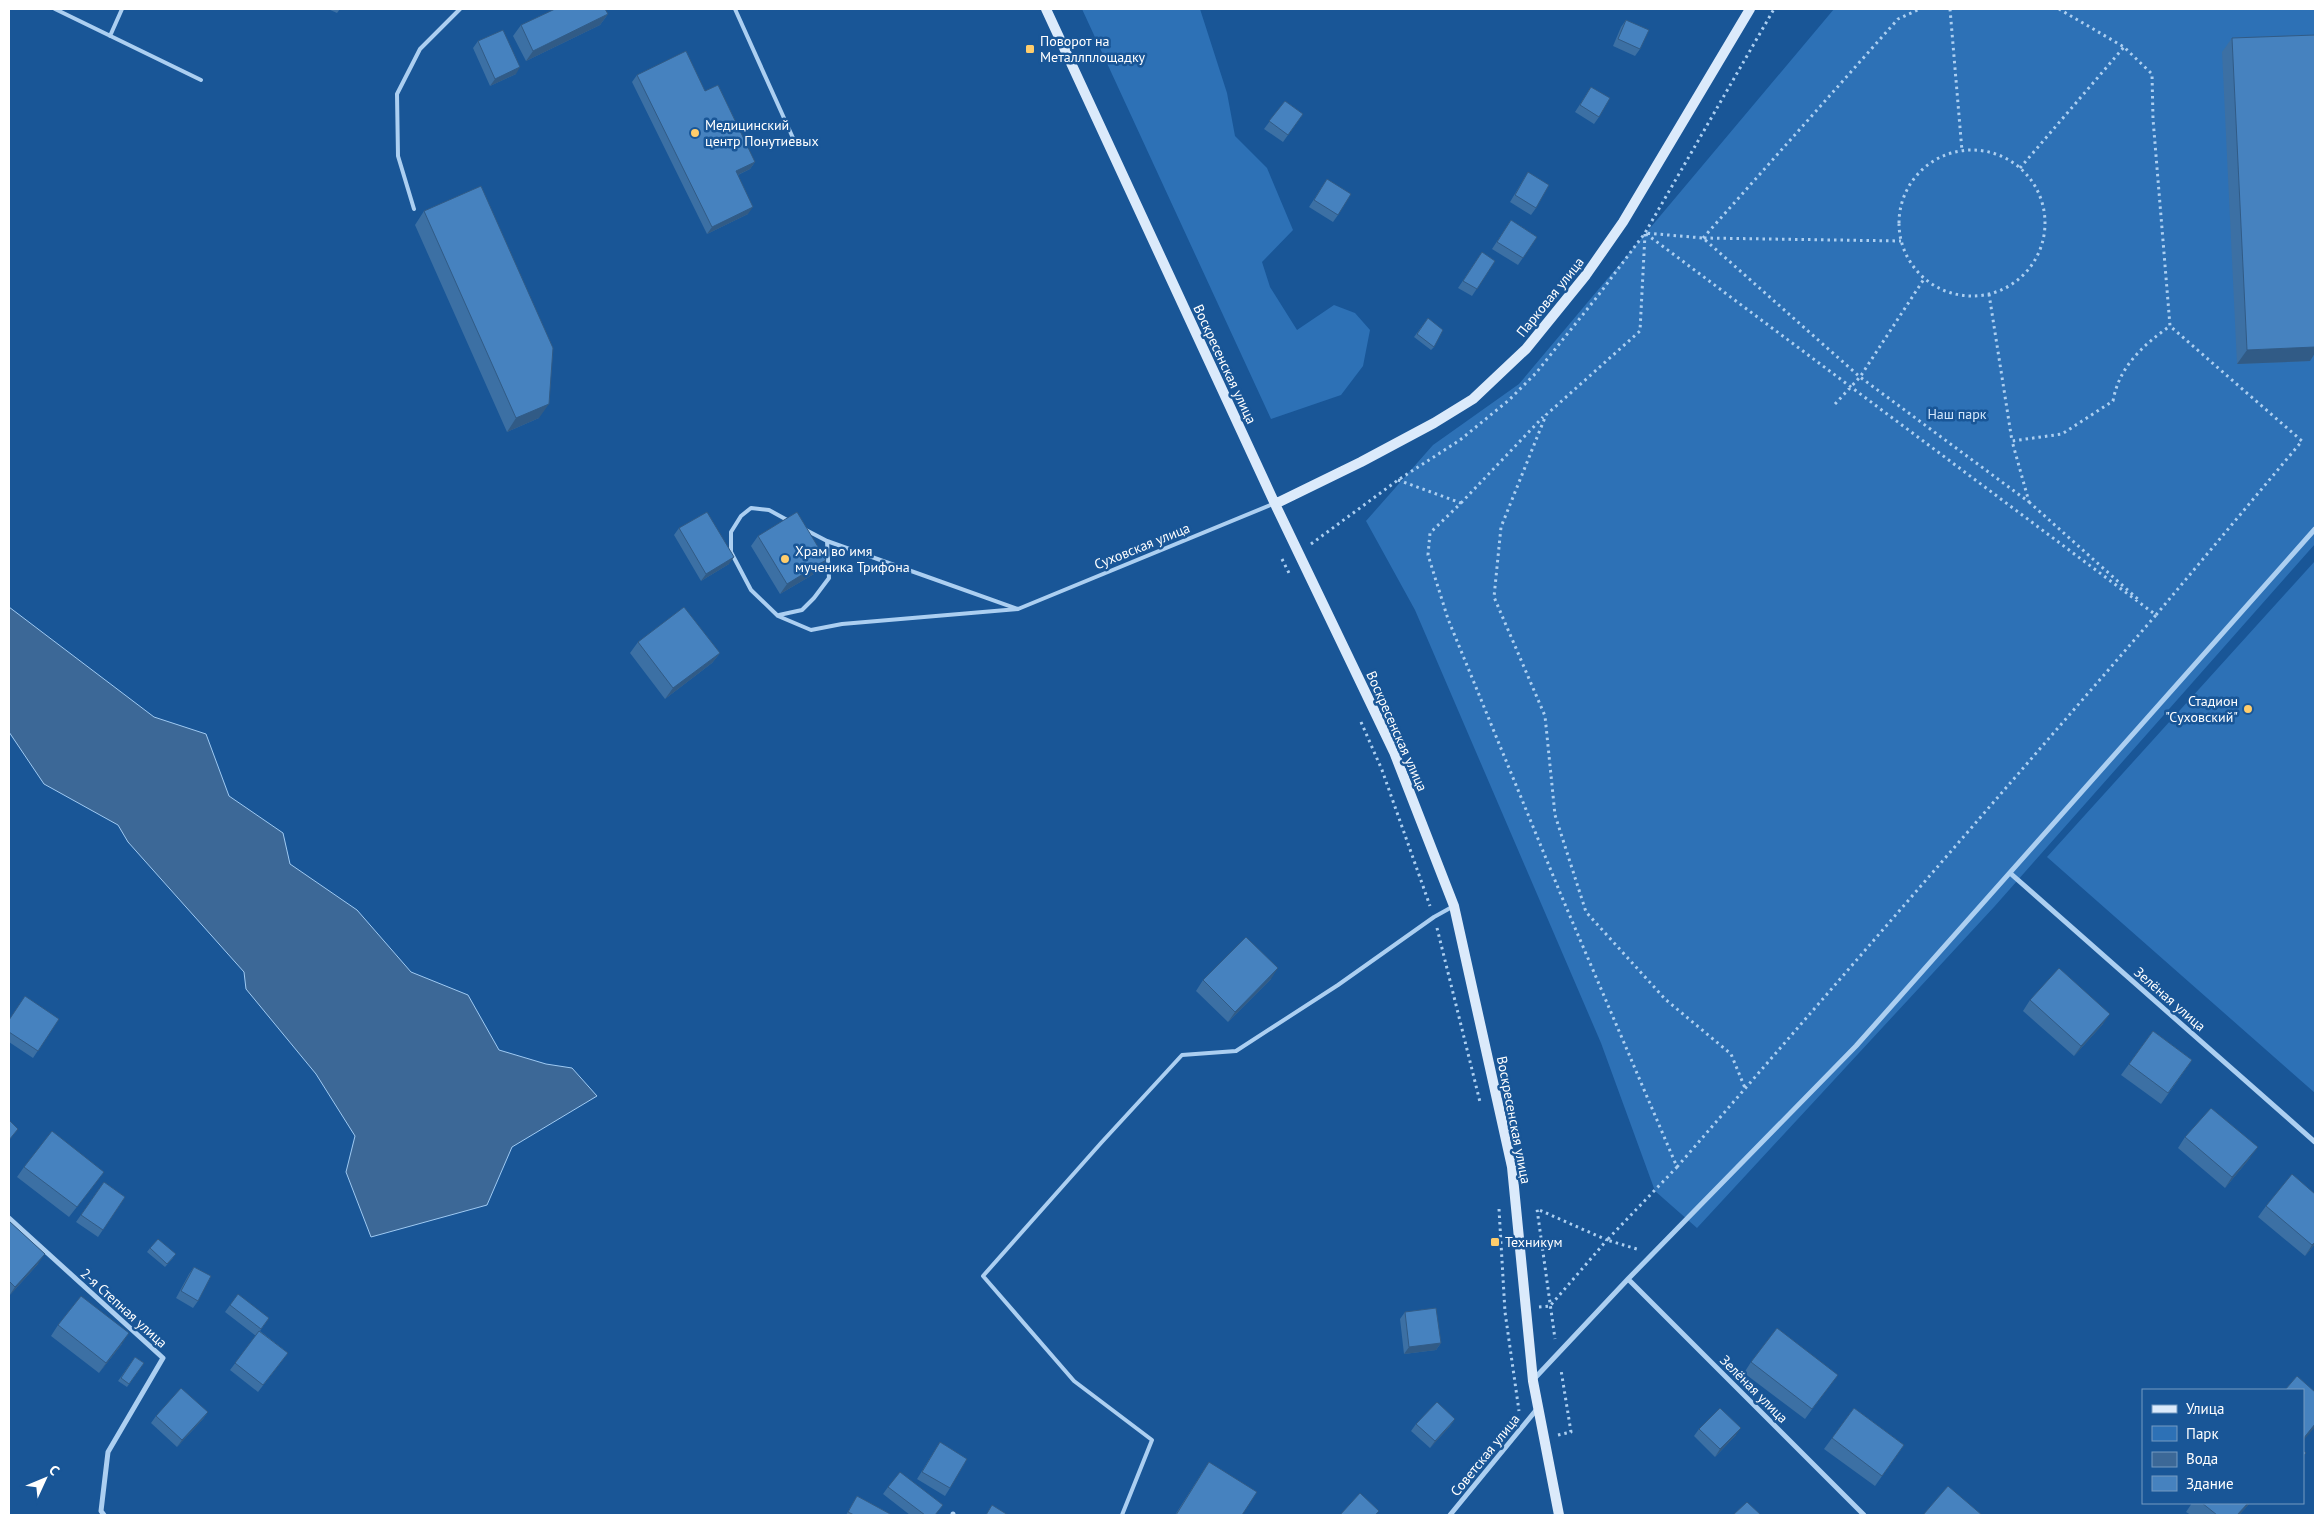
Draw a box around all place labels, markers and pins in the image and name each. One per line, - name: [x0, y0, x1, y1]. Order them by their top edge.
- place label: Поворот на Металлплощадку: [1040, 32, 1146, 66]
- marker: Поворот на Металлплощадку: [1024, 43, 1036, 55]
- place label: Медицинский центр Понутиевых: [705, 116, 819, 150]
- marker: Медицинский центр Понутиевых: [689, 127, 701, 139]
- place label: Храм во имя мученика Трифона: [795, 542, 910, 576]
- marker: Храм во имя мученика Трифона: [779, 553, 791, 565]
- place label: Стадион "Суховский": [2165, 692, 2238, 726]
- marker: Стадион "Суховский": [2242, 703, 2254, 715]
- place label: Техникум: [1505, 1233, 1562, 1251]
- marker: Техникум: [1489, 1236, 1501, 1248]

